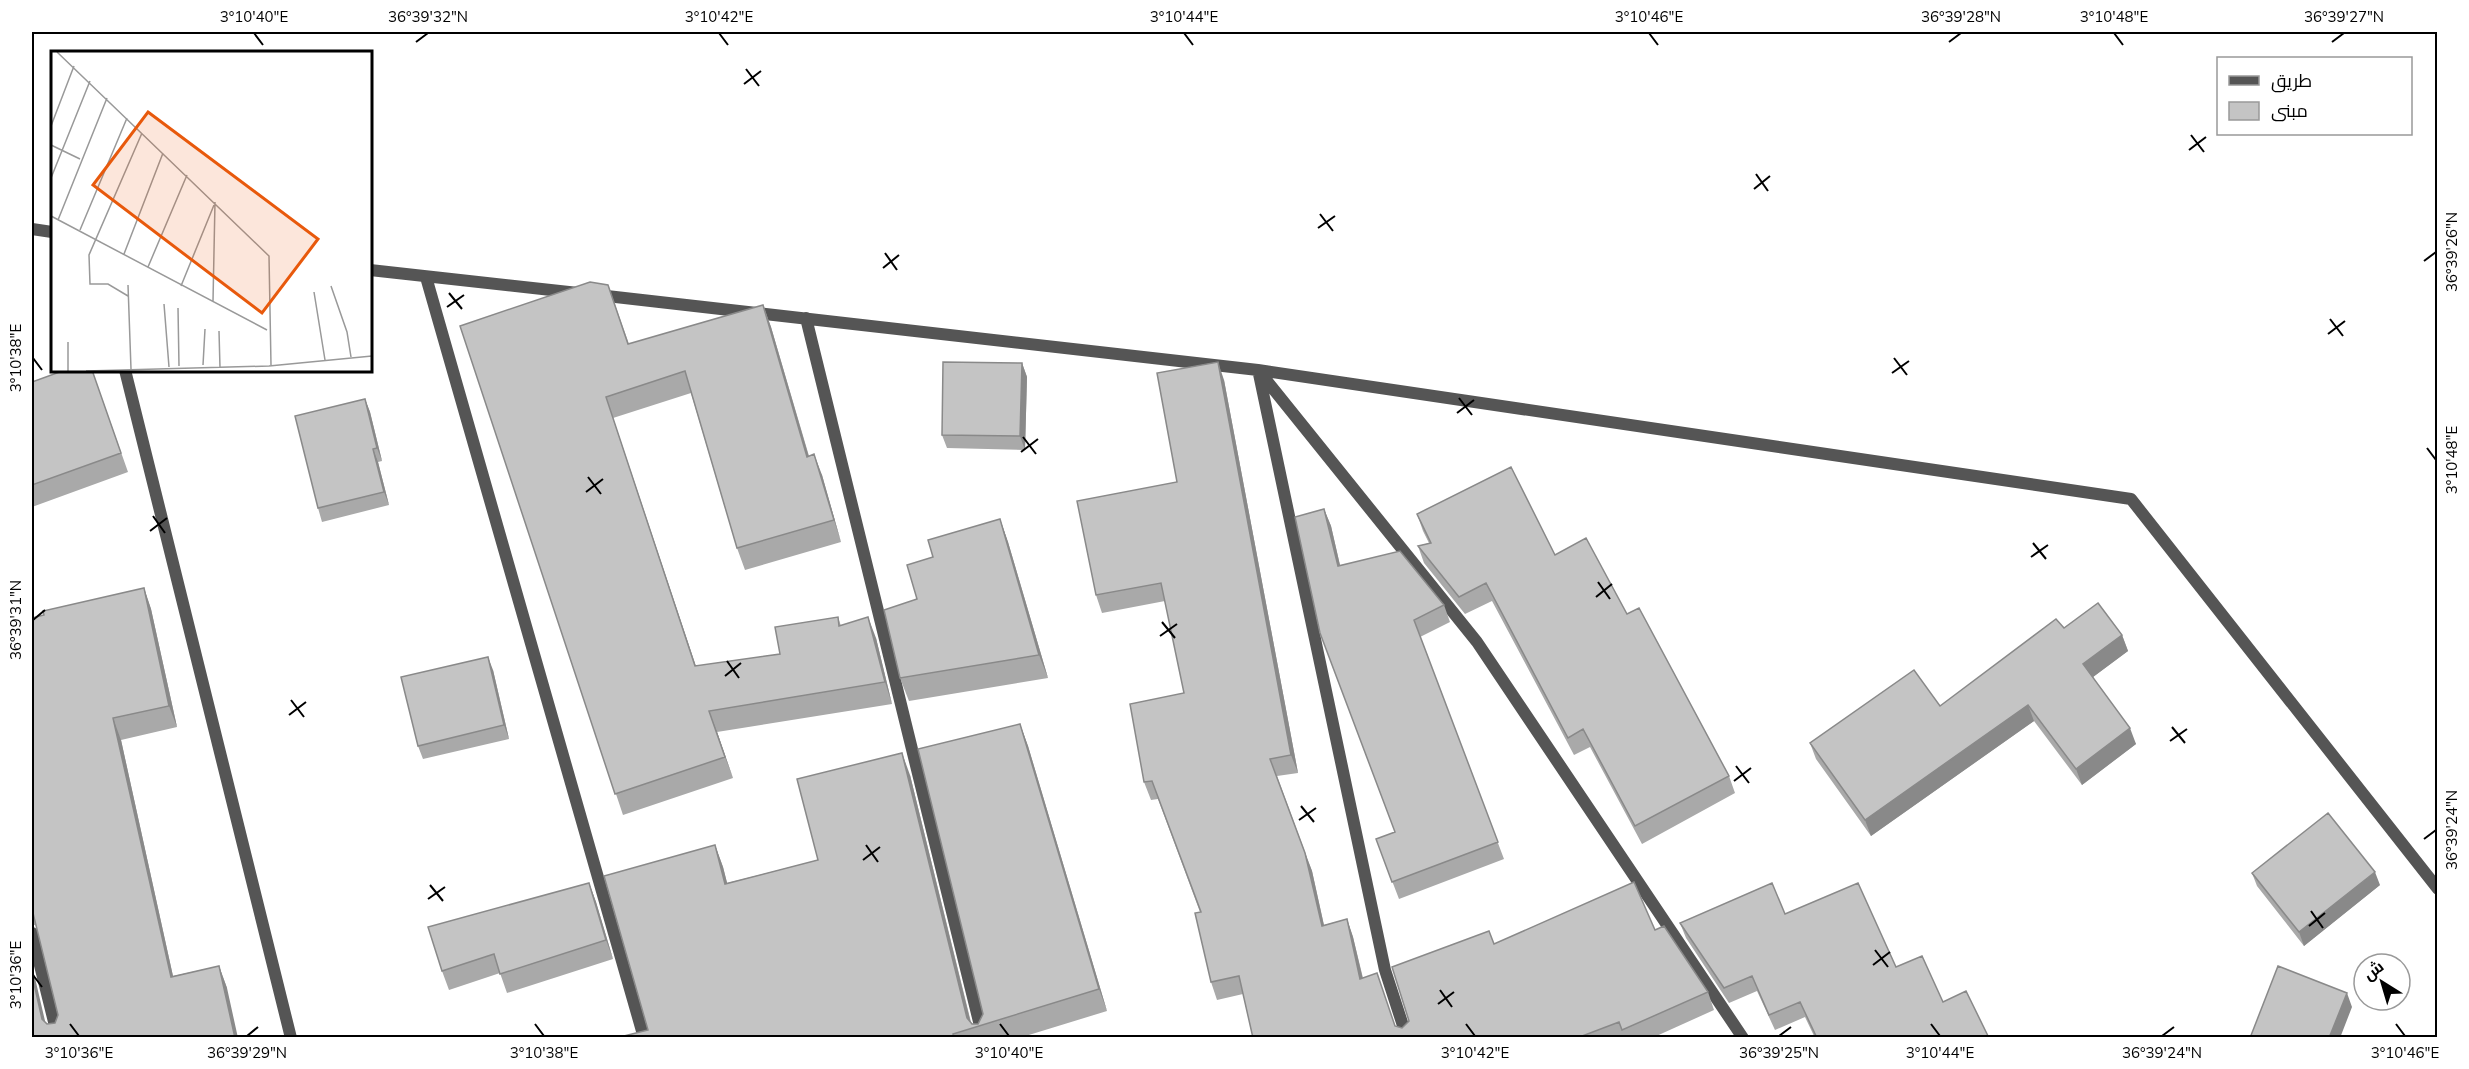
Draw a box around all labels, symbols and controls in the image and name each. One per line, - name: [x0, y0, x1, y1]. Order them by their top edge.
- text: 3°10'40"E: [220, 7, 288, 26]
- text: 36°39'32"N: [388, 7, 468, 26]
- text: 3°10'42"E: [685, 7, 753, 26]
- text: 3°10'44"E: [1150, 7, 1218, 26]
- text: 3°10'46"E: [1615, 7, 1683, 26]
- text: 36°39'28"N: [1921, 7, 2001, 26]
- text: 3°10'48"E: [2080, 7, 2148, 26]
- text: 36°39'27"N: [2304, 7, 2384, 26]
- inset map: [51, 51, 372, 372]
- legend: [2217, 57, 2412, 135]
- text: طريق: [2271, 69, 2312, 93]
- text: مبنى: [2271, 99, 2308, 122]
- text: 36°39'26"N: [2442, 212, 2461, 292]
- text: 3°10'38"E: [6, 324, 25, 392]
- text: 3°10'48"E: [2442, 426, 2461, 494]
- text: 36°39'31"N: [6, 580, 25, 660]
- text: 36°39'24"N: [2442, 790, 2461, 870]
- text: 3°10'36"E: [6, 941, 25, 1009]
- north arrow: [2352, 952, 2412, 1012]
- text: ش: [2359, 956, 2387, 984]
- text: 3°10'36"E: [45, 1043, 113, 1062]
- text: 36°39'29"N: [207, 1043, 287, 1062]
- text: 3°10'38"E: [510, 1043, 578, 1062]
- text: 3°10'40"E: [975, 1043, 1043, 1062]
- text: 3°10'42"E: [1441, 1043, 1509, 1062]
- text: 36°39'25"N: [1739, 1043, 1819, 1062]
- text: 3°10'44"E: [1906, 1043, 1974, 1062]
- text: 36°39'24"N: [2122, 1043, 2202, 1062]
- text: 3°10'46"E: [2371, 1043, 2439, 1062]

